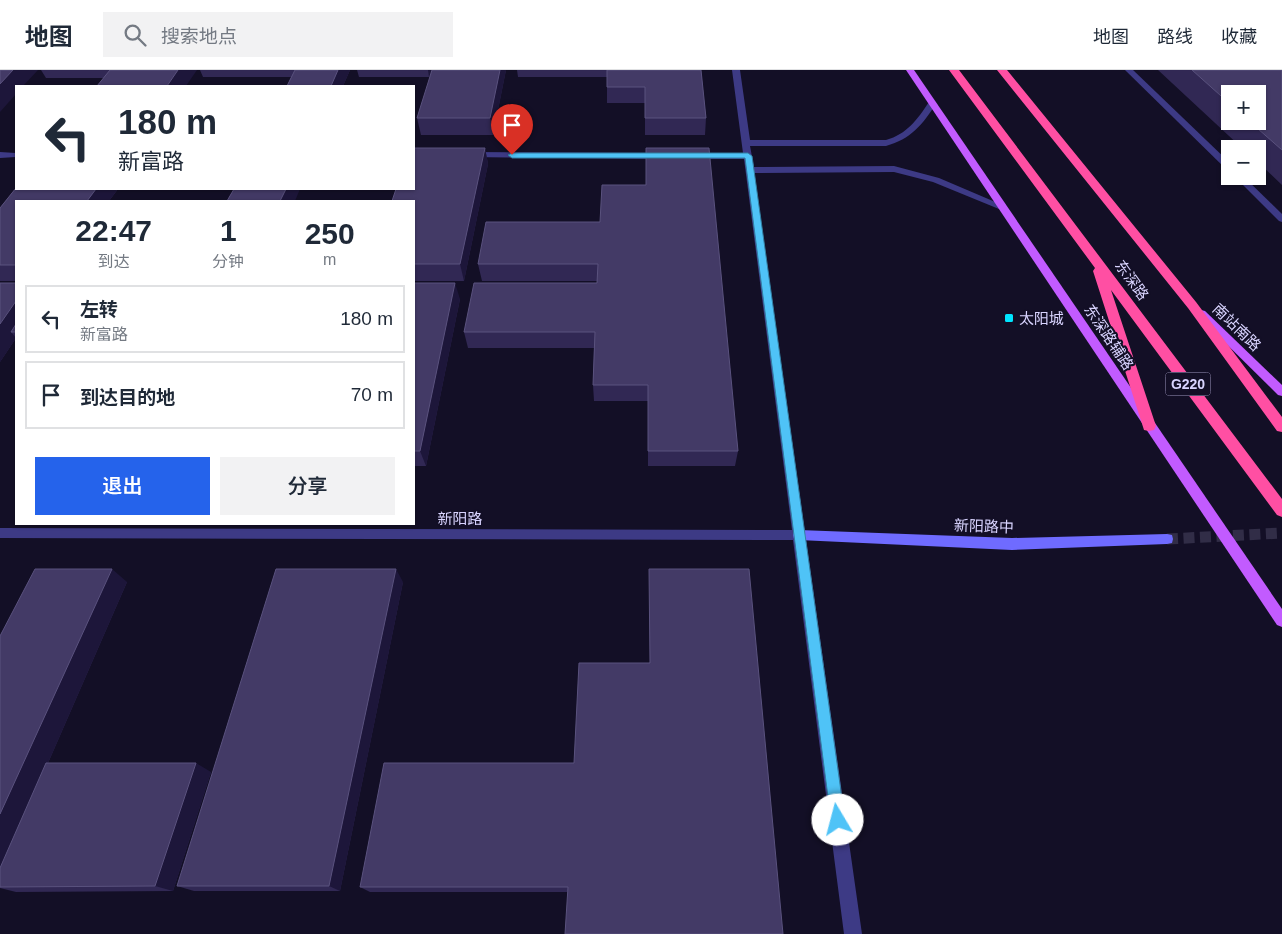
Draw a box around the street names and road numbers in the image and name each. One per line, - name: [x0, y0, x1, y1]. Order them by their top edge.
- street label: 东深路: [1112, 257, 1152, 303]
- street label: 南站南路: [1210, 300, 1264, 354]
- street label: 东深路辅路: [1081, 301, 1137, 373]
- road number: G220: [1166, 372, 1210, 396]
- street label: 新阳路: [437, 510, 483, 527]
- street label: 新阳路中: [954, 516, 1014, 536]

